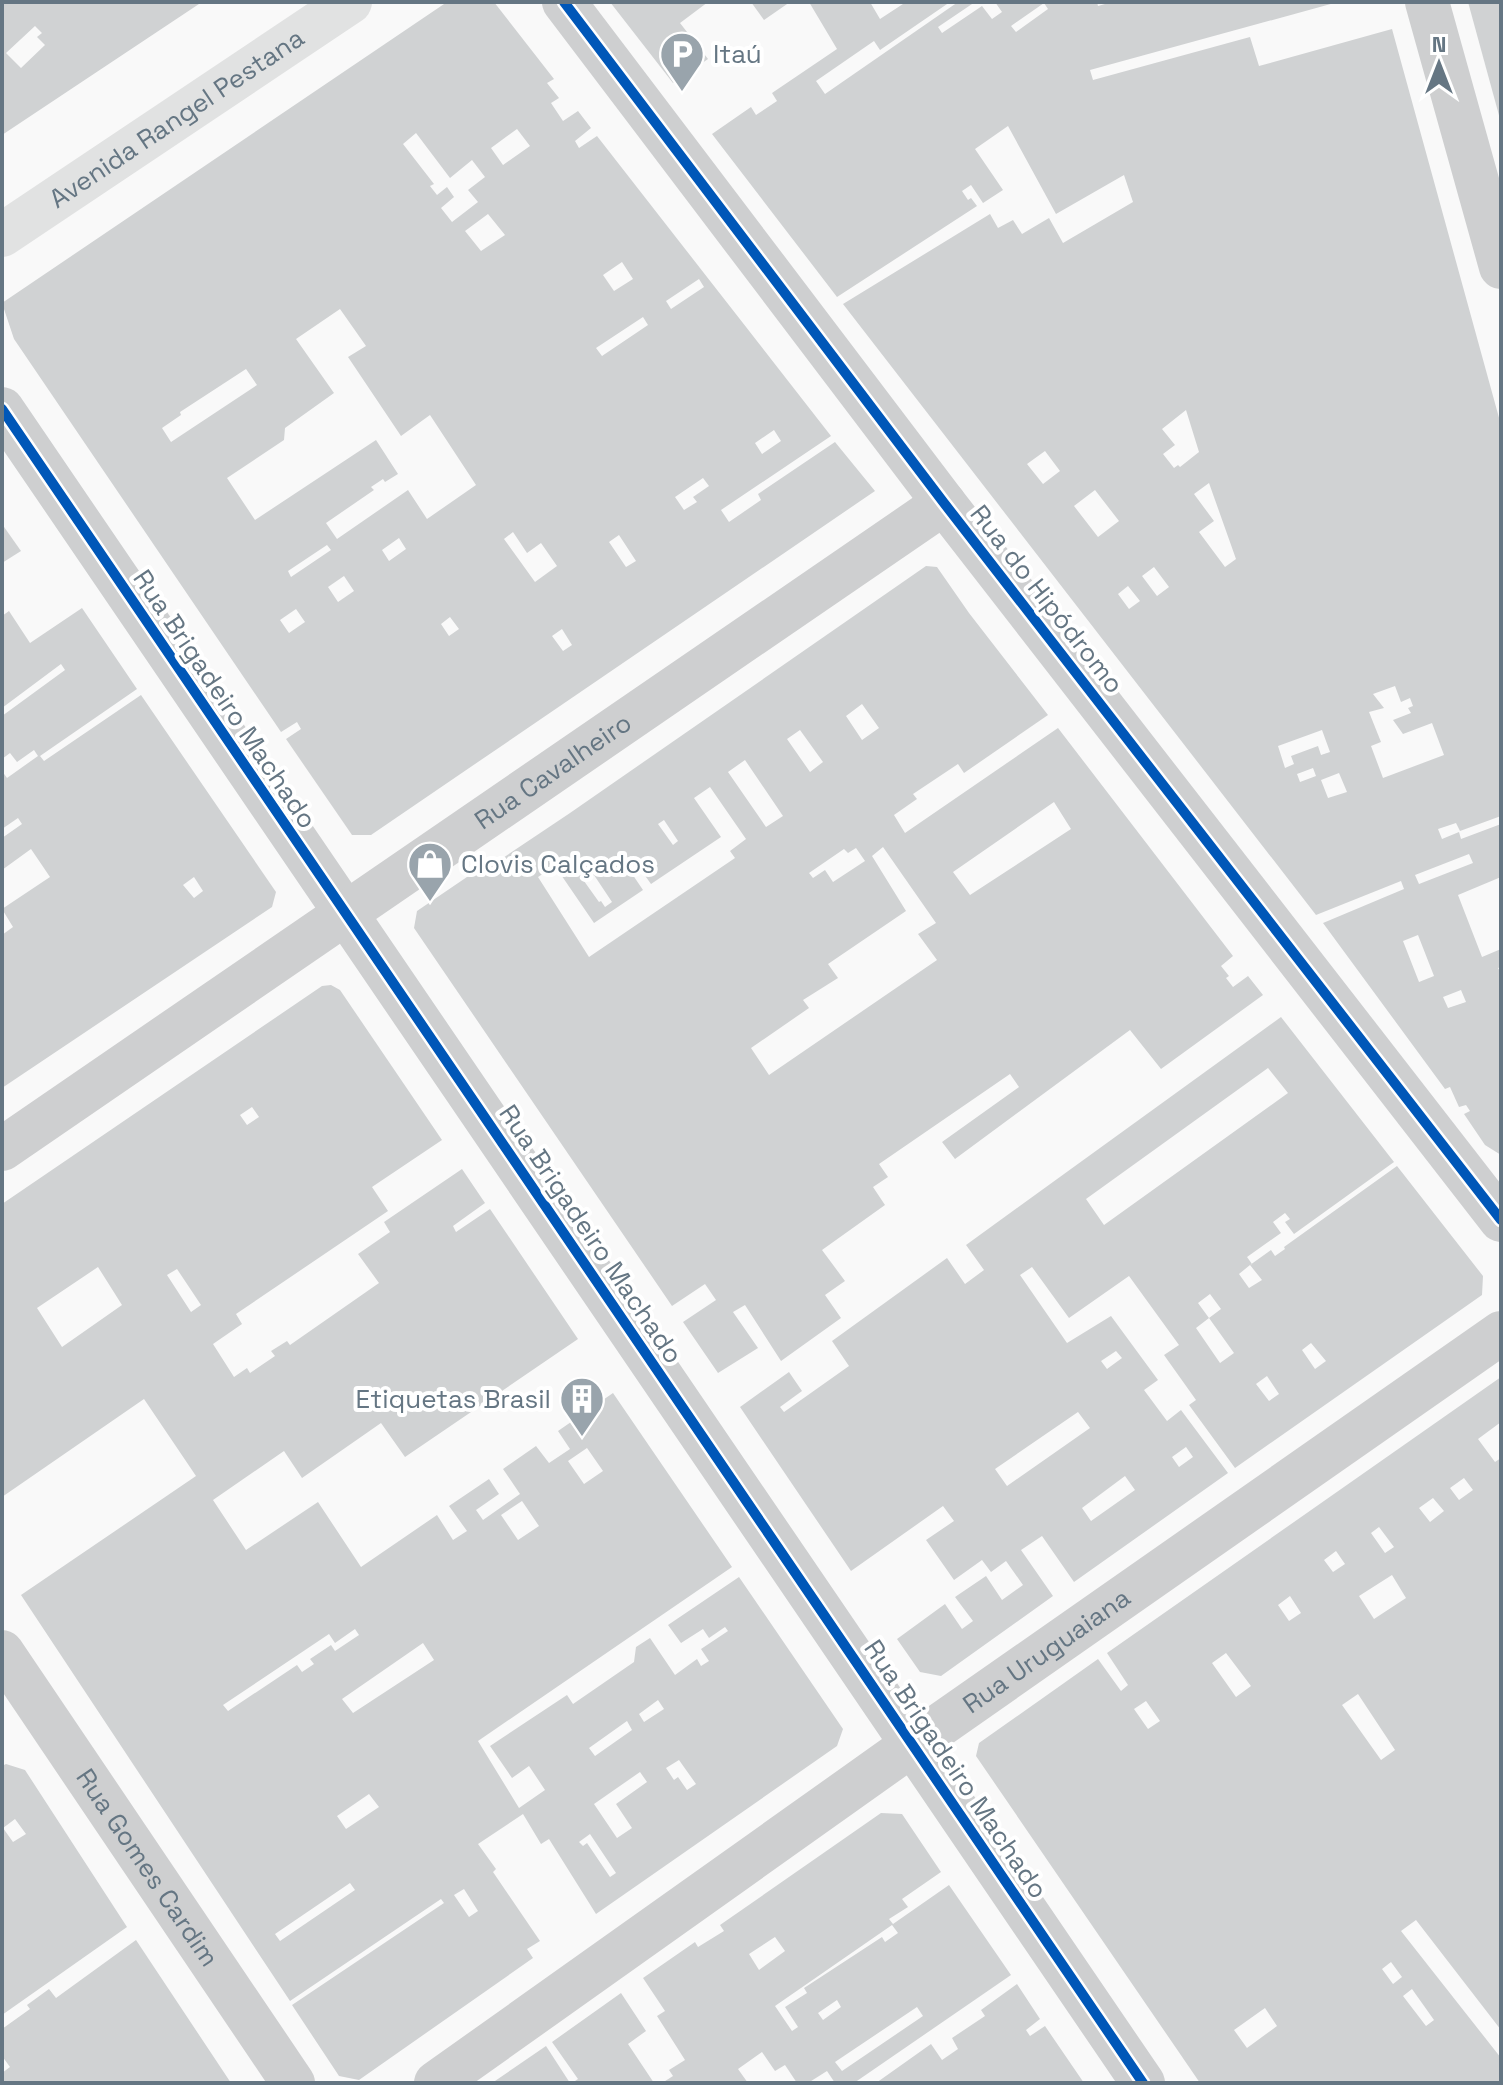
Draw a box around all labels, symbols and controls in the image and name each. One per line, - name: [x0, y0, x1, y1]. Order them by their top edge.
- street label: Avenida Rangel Pestana: [42, 21, 311, 216]
- north arrow: [1399, 24, 1479, 104]
- parking icon: Itaú: [658, 30, 706, 93]
- text: N: [1432, 30, 1446, 58]
- place label: Itaú: [713, 37, 762, 71]
- street label: Rua do Hipódromo: [963, 498, 1131, 700]
- street label: Rua Brigadeiro Machado: [126, 563, 324, 835]
- street label: Rua Cavalheiro: [468, 705, 638, 837]
- shop icon: Clovis Calçados: [406, 840, 454, 903]
- place label: Clovis Calçados: [461, 847, 655, 881]
- street label: Rua Brigadeiro Machado: [492, 1098, 690, 1370]
- building icon: Etiquetas Brasil: [558, 1375, 606, 1438]
- place label: Etiquetas Brasil: [356, 1382, 551, 1416]
- street label: Rua Uruguaiana: [956, 1580, 1137, 1721]
- street label: Rua Brigadeiro Machado: [857, 1633, 1055, 1905]
- street label: Rua Gomes Cardim: [69, 1762, 226, 1973]

